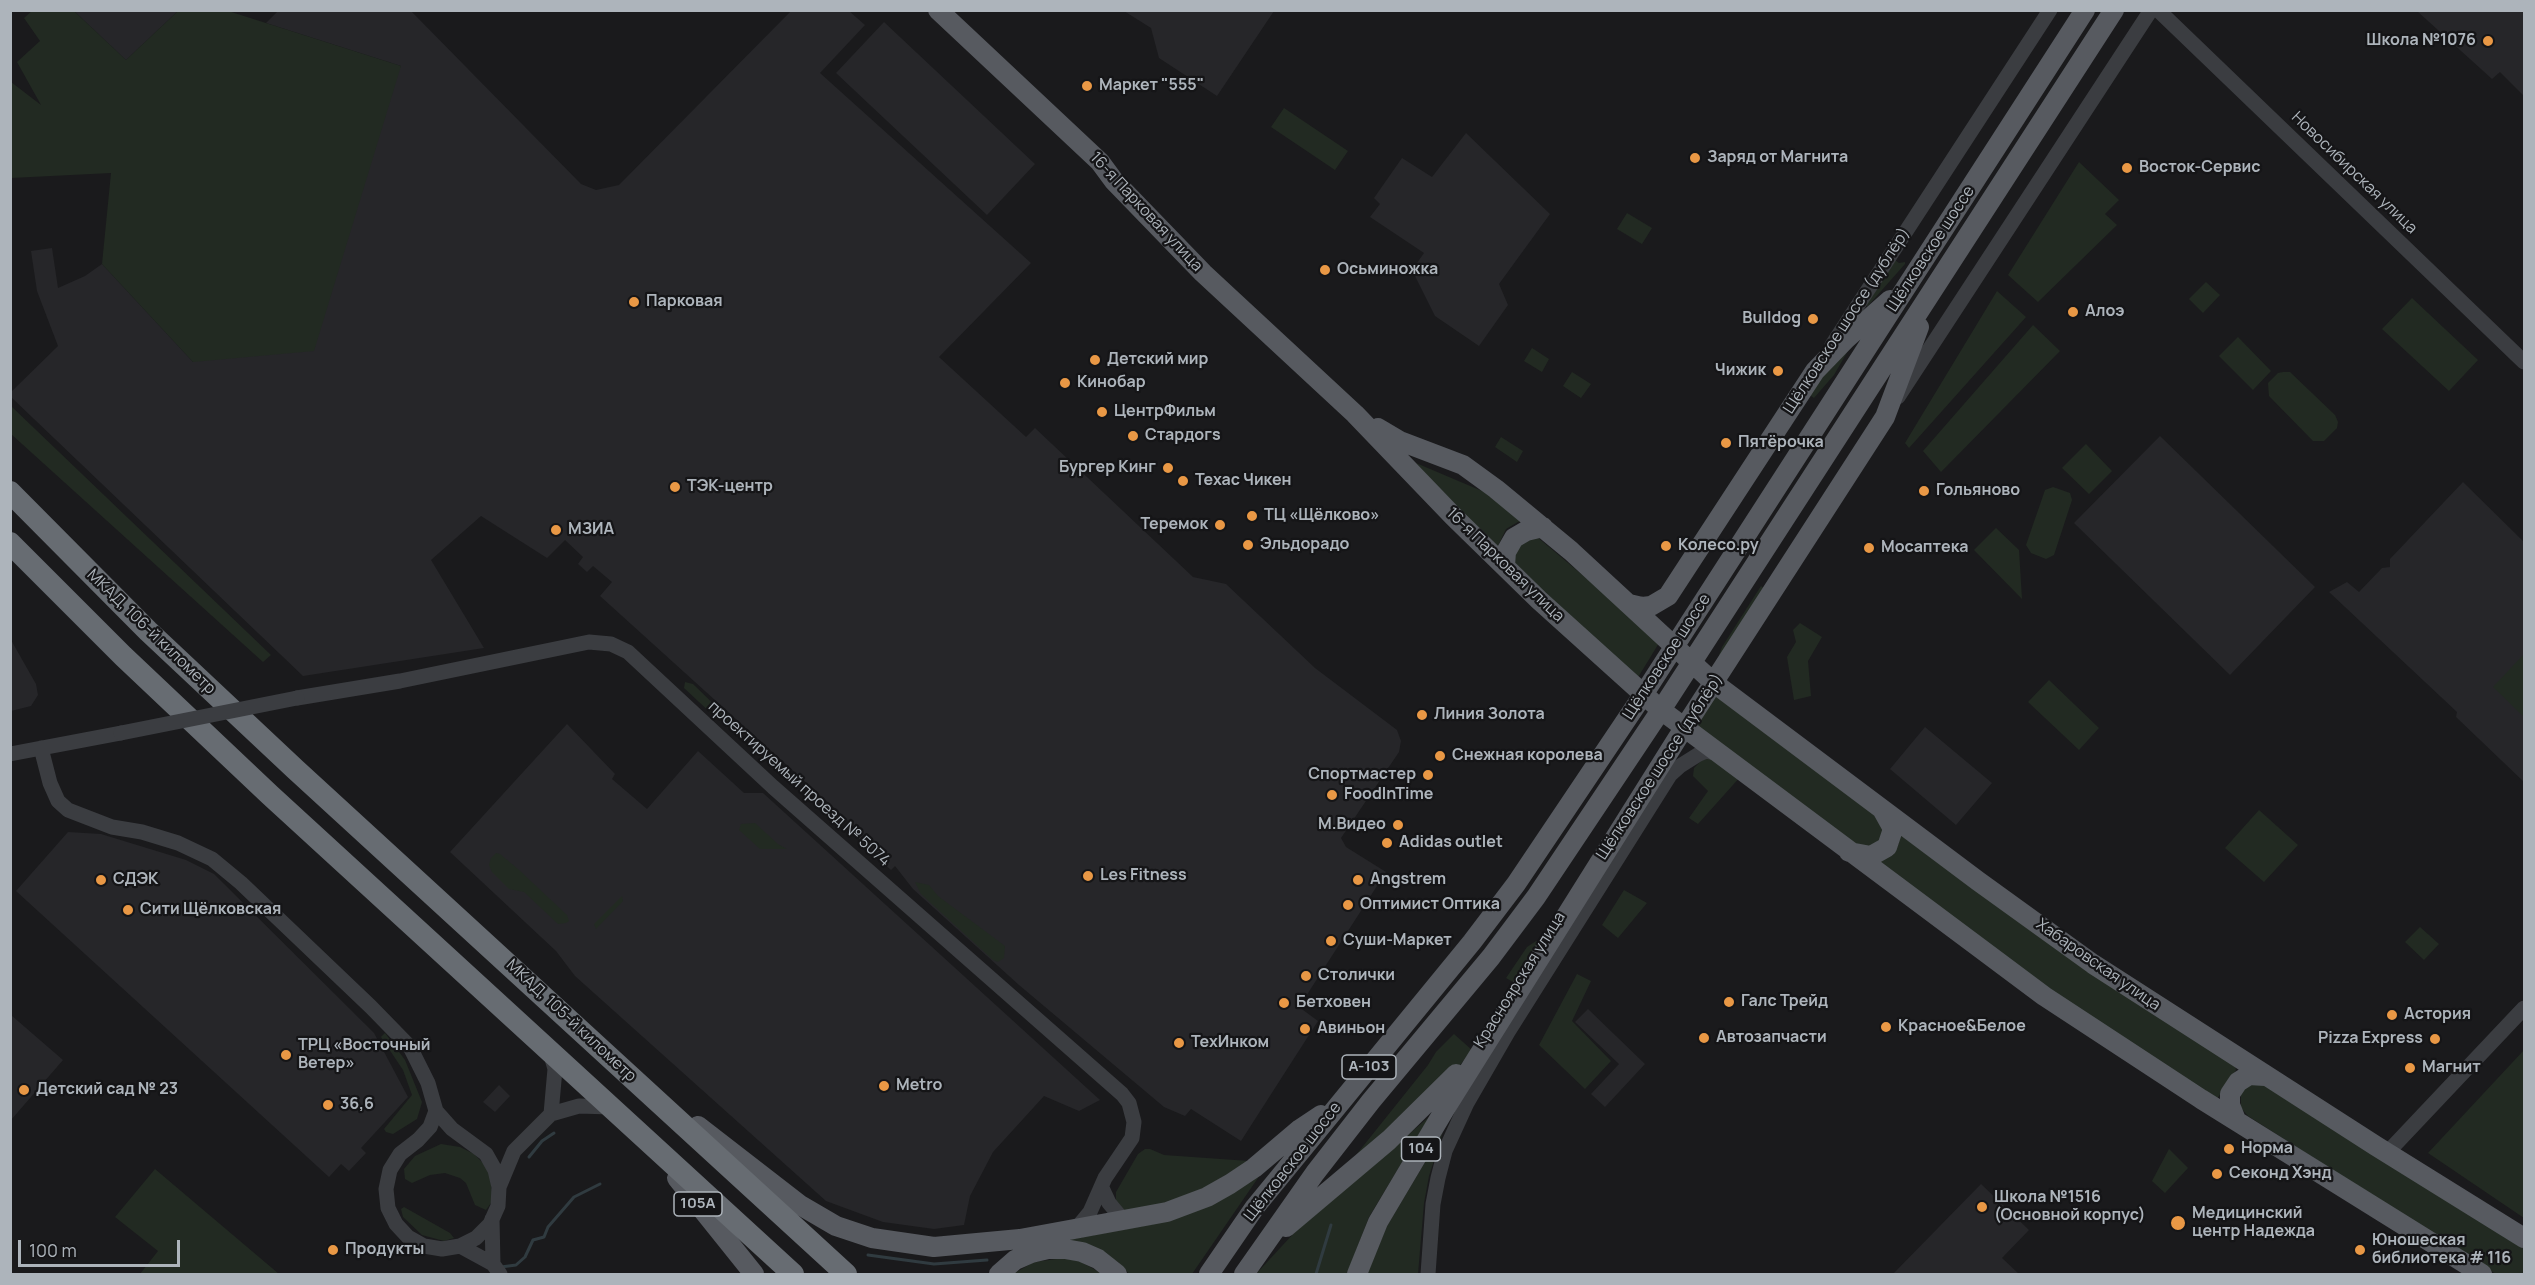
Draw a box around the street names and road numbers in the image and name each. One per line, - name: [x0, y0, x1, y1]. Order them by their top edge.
- street label: Новосибирская улица: [2287, 108, 2421, 238]
- street label: 16-я Парковая улица: [1086, 148, 1206, 276]
- street label: Щёлковское шоссе: [1883, 182, 1979, 316]
- street label: Щёлковское шоссе (дублёр): [1780, 224, 1914, 418]
- street label: 16-я Парковая улица: [1442, 504, 1568, 626]
- street label: МКАД, 106-й километр: [83, 566, 219, 698]
- street label: Щёлковское шоссе: [1619, 590, 1715, 724]
- street label: Щёлковское шоссе (дублёр): [1593, 670, 1727, 864]
- street label: проектируемый проезд № 5074: [704, 697, 894, 871]
- street label: Красноярская улица: [1470, 908, 1570, 1052]
- street label: Хабаровская улица: [2032, 915, 2164, 1015]
- street label: МКАД, 105-й километр: [502, 956, 640, 1086]
- road number: А-103: [1342, 1055, 1396, 1079]
- street label: Щёлковское шоссе: [1240, 1098, 1346, 1226]
- road number: 104: [1402, 1137, 1440, 1161]
- road number: 105A: [674, 1192, 722, 1216]

